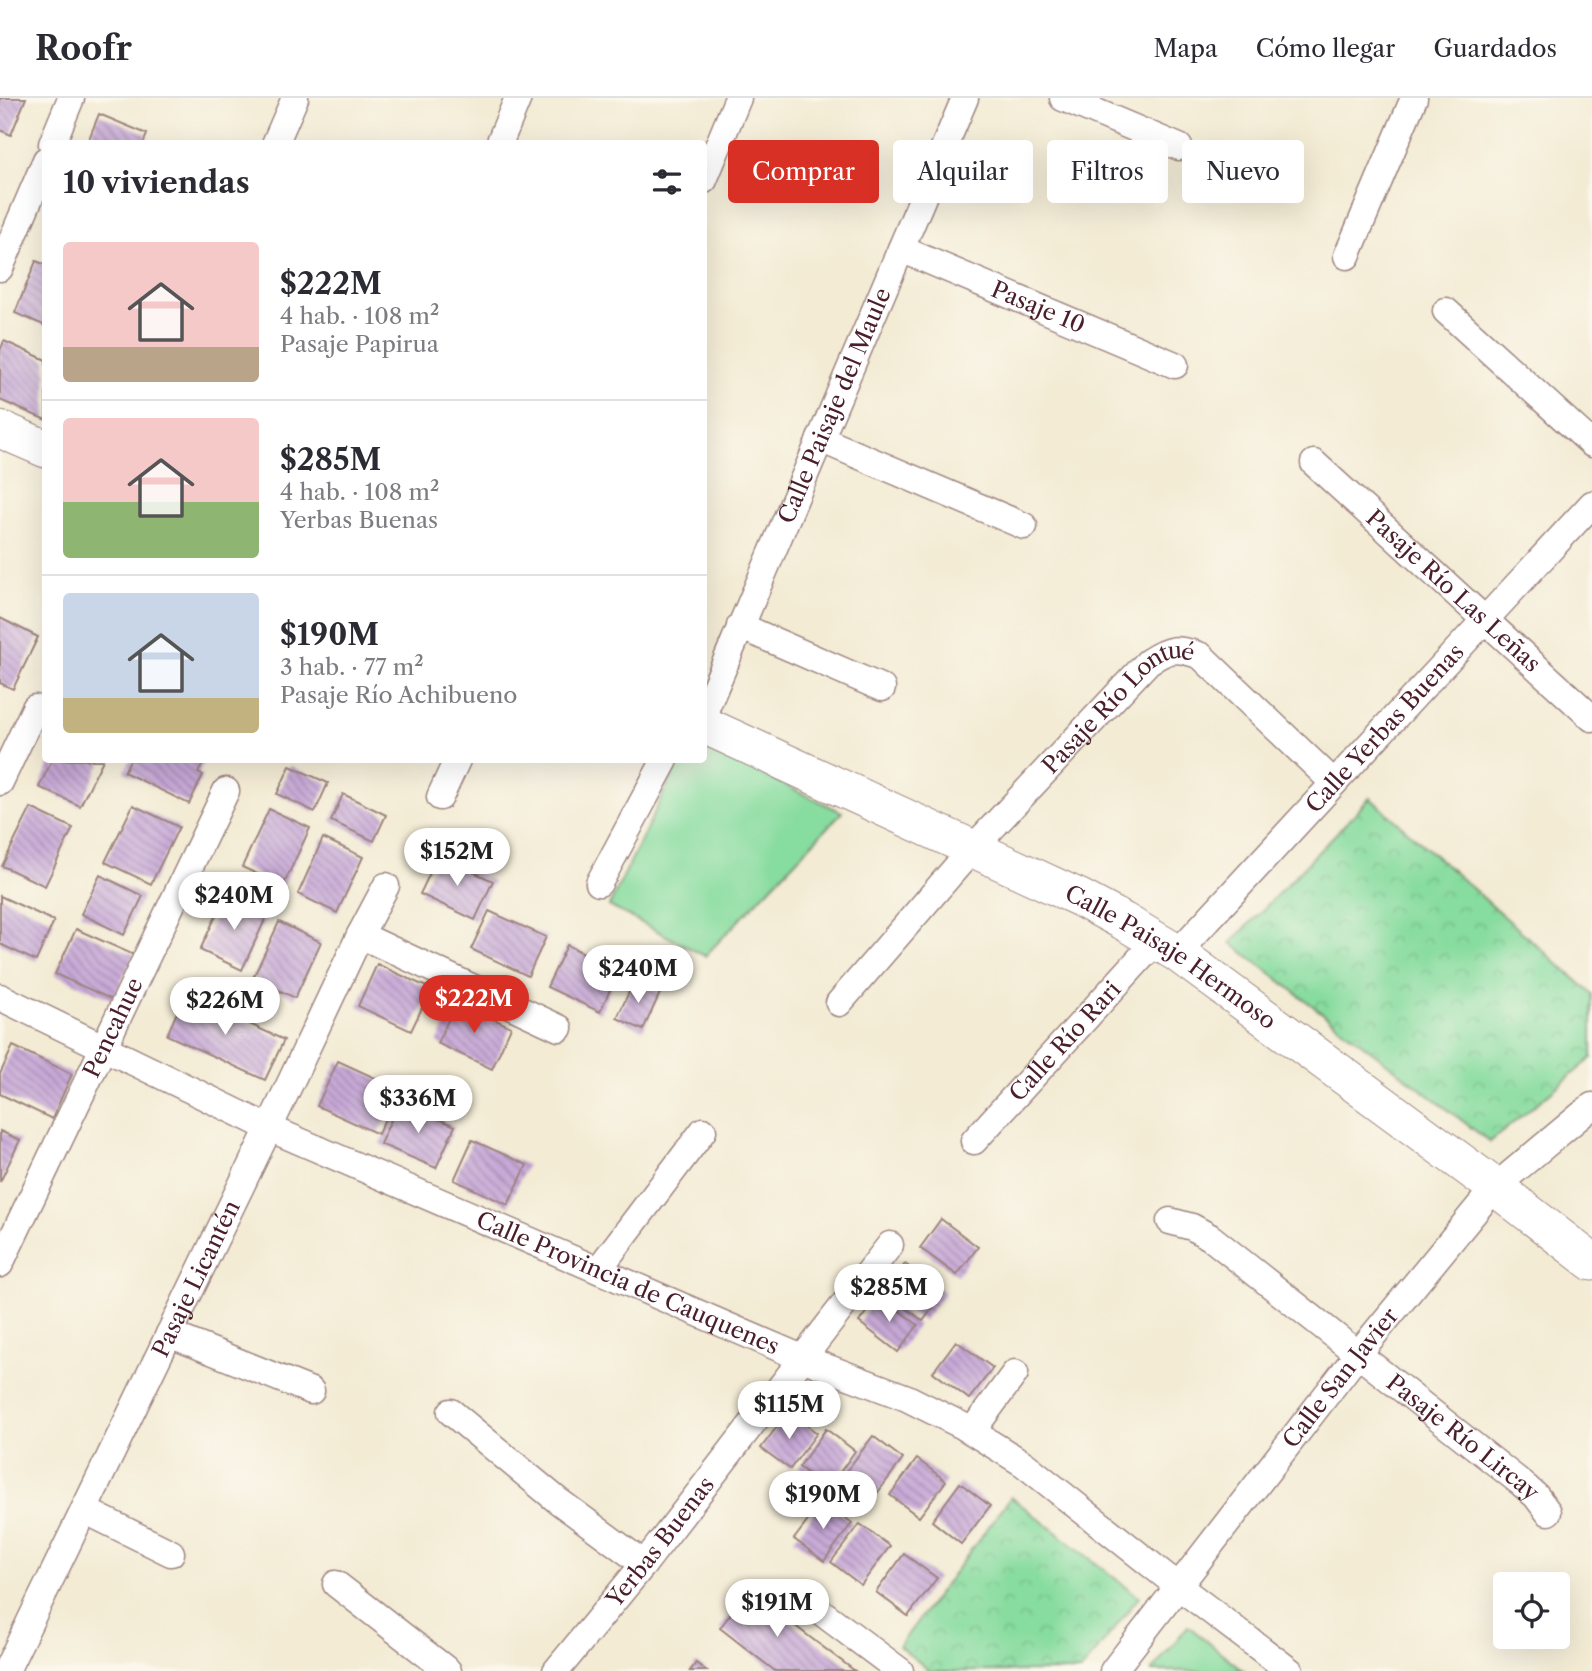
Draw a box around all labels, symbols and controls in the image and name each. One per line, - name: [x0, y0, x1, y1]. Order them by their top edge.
- text: Roofr: [35, 28, 132, 69]
- text: Mapa: [1153, 34, 1218, 63]
- text: Cómo llegar: [1256, 34, 1395, 63]
- text: Guardados: [1433, 34, 1557, 63]
- chip: Comprar: [728, 140, 879, 203]
- chip: Alquilar: [893, 140, 1033, 203]
- chip: Filtros: [1047, 140, 1168, 203]
- chip: Nuevo: [1182, 140, 1304, 203]
- icon: filters: [648, 163, 686, 201]
- text: 10 viviendas: [63, 164, 250, 201]
- text: $222M: [280, 265, 382, 302]
- icon: home: [119, 270, 203, 354]
- street label: Pasaje 10: [987, 275, 1089, 339]
- street label: Calle Paisaje del Maule: [772, 283, 897, 528]
- text: 4 hab. · 108 m²: [280, 302, 439, 330]
- text: Pasaje Papirua: [280, 330, 439, 358]
- text: $285M: [280, 441, 381, 478]
- icon: home: [119, 446, 203, 530]
- text: 4 hab. · 108 m²: [280, 478, 439, 506]
- street label: Pasaje Río Las Leñas: [1360, 504, 1546, 678]
- text: Yerbas Buenas: [280, 506, 438, 534]
- text: $190M: [280, 616, 379, 653]
- icon: home: [119, 621, 203, 705]
- street label: Pasaje Río Lontué: [1036, 636, 1198, 779]
- street label: Calle Yerbas Buenas: [1300, 638, 1470, 819]
- text: 3 hab. · 77 m²: [280, 653, 424, 681]
- text: Pasaje Río Achibueno: [280, 681, 517, 709]
- pin: $152M: [408, 828, 506, 888]
- text: $152M: [420, 837, 494, 865]
- pin: $240M: [185, 872, 283, 932]
- street label: Calle Paisaje Hermoso: [1061, 879, 1282, 1035]
- text: $240M: [194, 881, 274, 909]
- pin: $240M: [589, 946, 687, 1005]
- text: $240M: [598, 954, 678, 982]
- street label: Pencahue: [77, 973, 149, 1082]
- street label: Calle Río Rari: [1003, 975, 1126, 1107]
- pin: $222M: [425, 976, 523, 1035]
- pin: $226M: [176, 978, 274, 1037]
- text: $222M: [435, 984, 513, 1012]
- text: $226M: [186, 986, 264, 1014]
- pin: $336M: [369, 1076, 467, 1135]
- text: $336M: [379, 1084, 457, 1112]
- street label: Pasaje Licantén: [146, 1196, 246, 1362]
- street label: Calle Provincia de Cauquenes: [472, 1205, 783, 1360]
- pin: $285M: [840, 1264, 938, 1324]
- text: $285M: [850, 1273, 928, 1301]
- street label: Calle San Javier: [1277, 1302, 1404, 1453]
- street label: Pasaje Río Lircay: [1381, 1368, 1545, 1506]
- pin: $115M: [740, 1382, 838, 1441]
- text: $115M: [754, 1390, 824, 1418]
- street label: Yerbas Buenas: [600, 1471, 720, 1614]
- pin: $190M: [774, 1472, 872, 1531]
- text: $190M: [785, 1480, 861, 1508]
- map controls: [1493, 1572, 1570, 1649]
- button: locate: [1493, 1572, 1570, 1649]
- pin: $191M: [728, 1580, 826, 1639]
- text: $191M: [741, 1588, 813, 1616]

